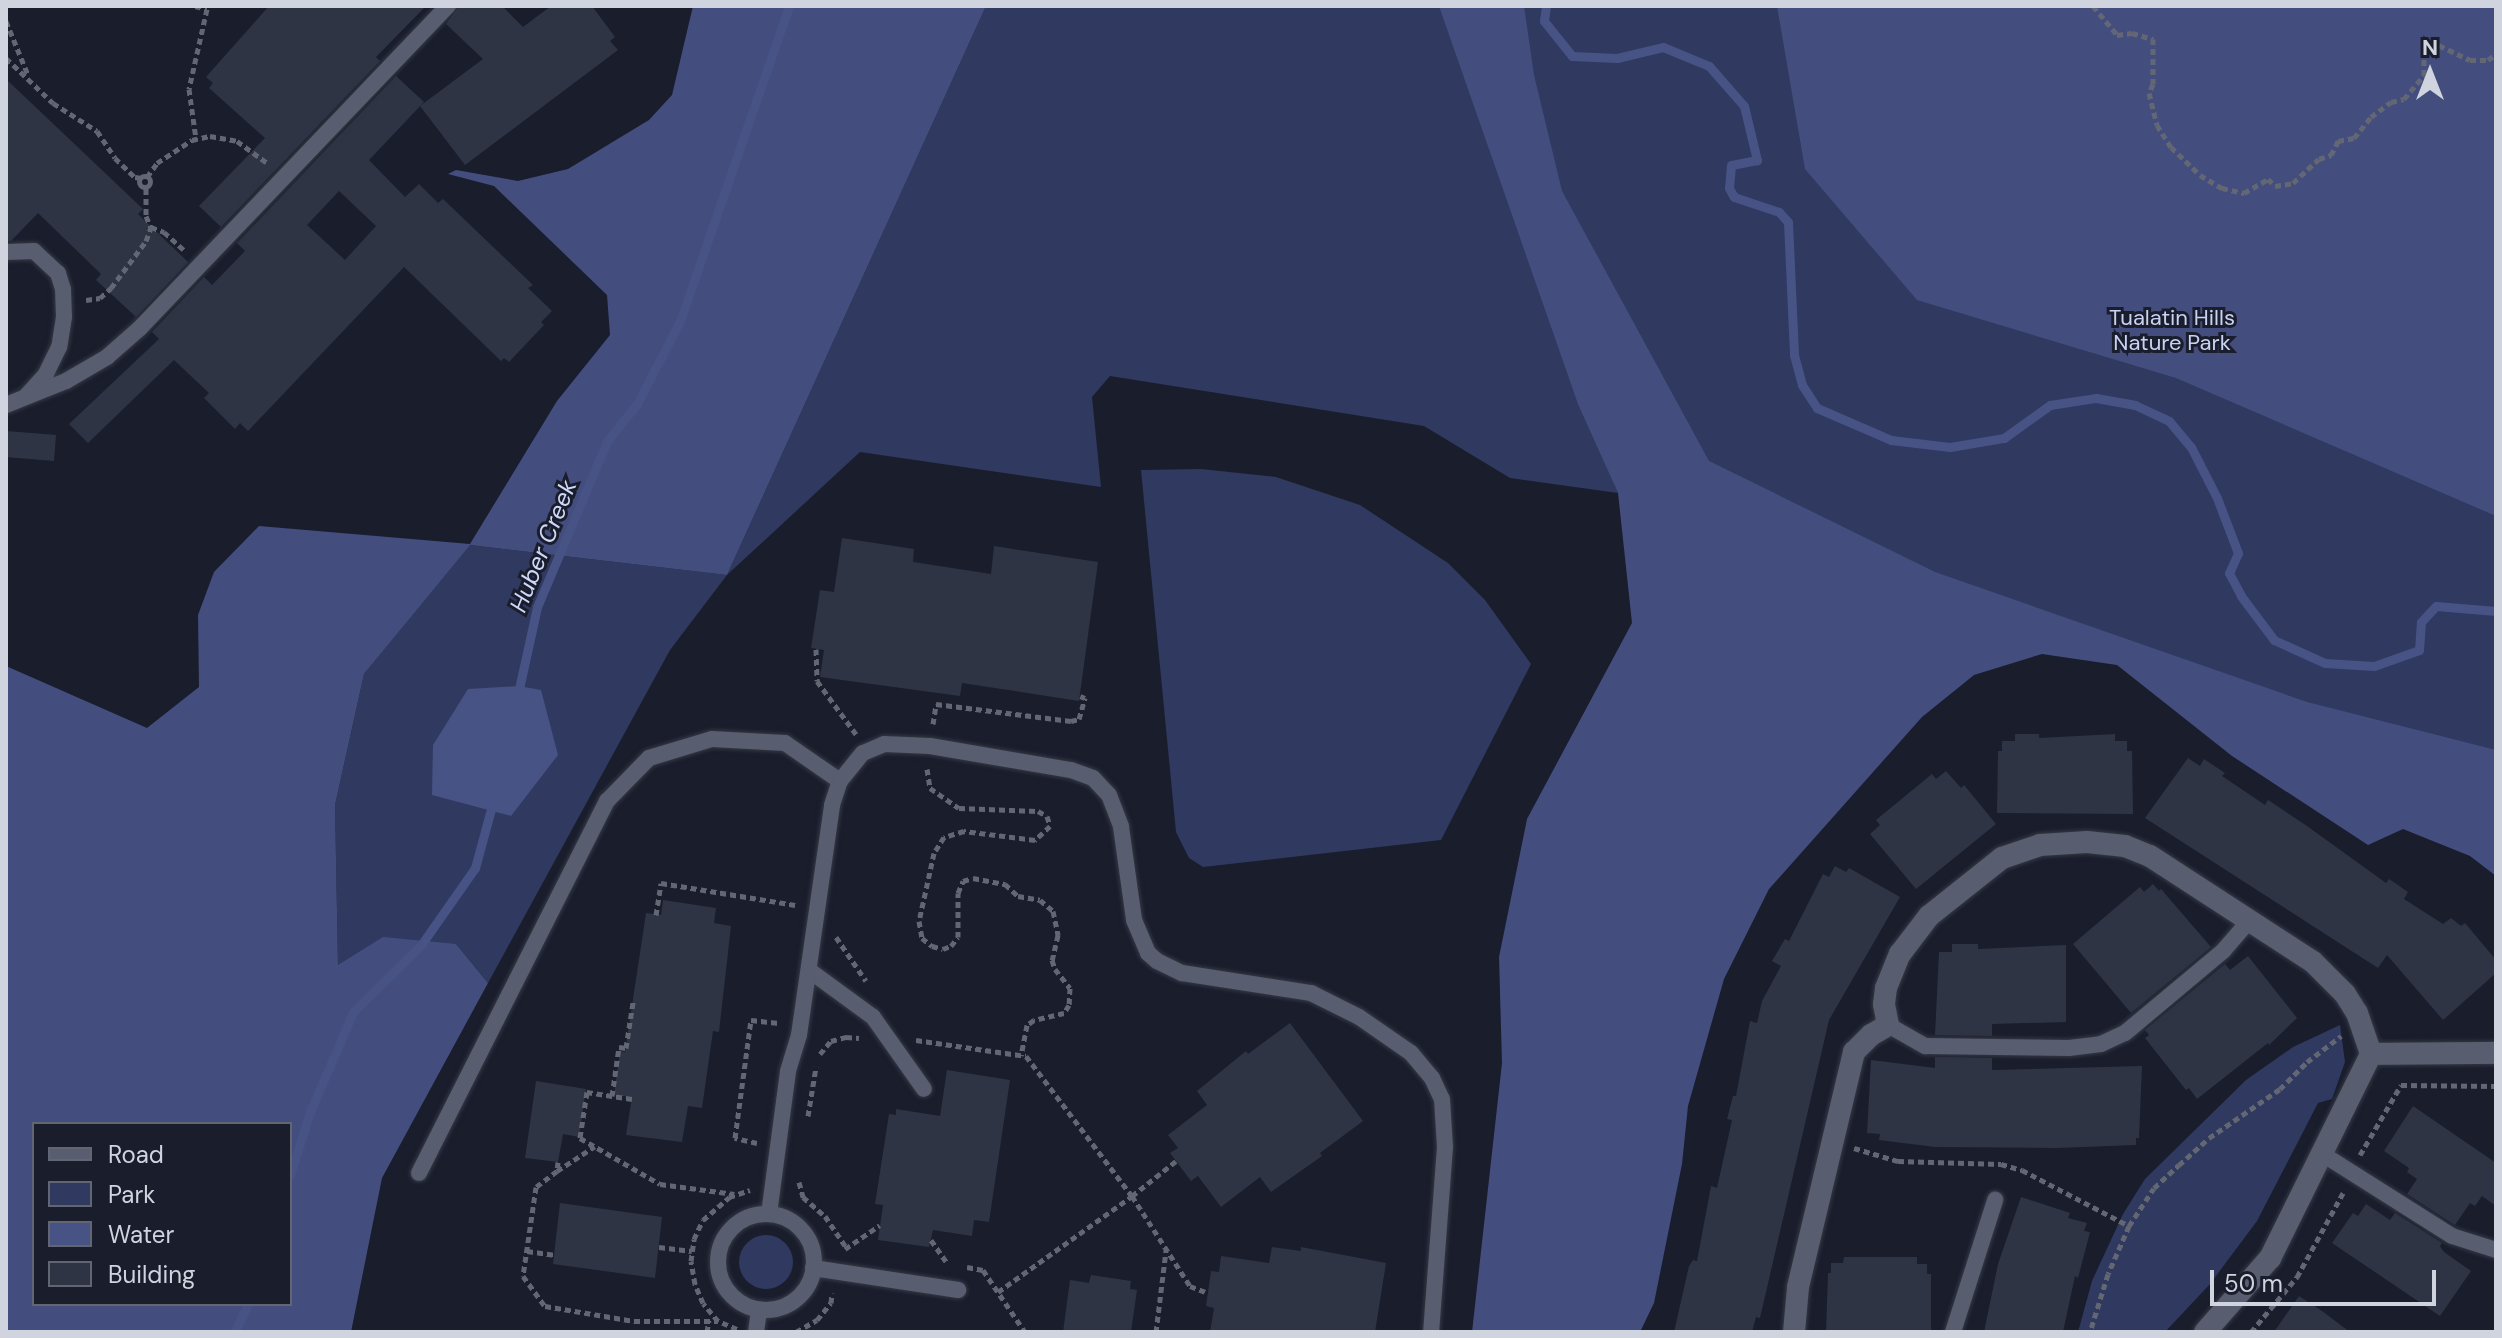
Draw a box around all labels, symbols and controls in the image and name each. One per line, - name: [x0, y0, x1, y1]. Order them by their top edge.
- north arrow: [2390, 32, 2470, 112]
- text: N: [2422, 33, 2438, 62]
- park label: Tualatin Hills Nature Park: [2109, 304, 2235, 356]
- water label: Huber Creek: [503, 476, 583, 616]
- legend: [32, 1122, 292, 1306]
- text: Road: [108, 1139, 164, 1170]
- text: Park: [108, 1179, 155, 1210]
- text: Water: [108, 1219, 174, 1250]
- scale bar: [2214, 1254, 2440, 1304]
- text: Building: [108, 1259, 195, 1290]
- text: 50 m: [2224, 1268, 2283, 1299]

